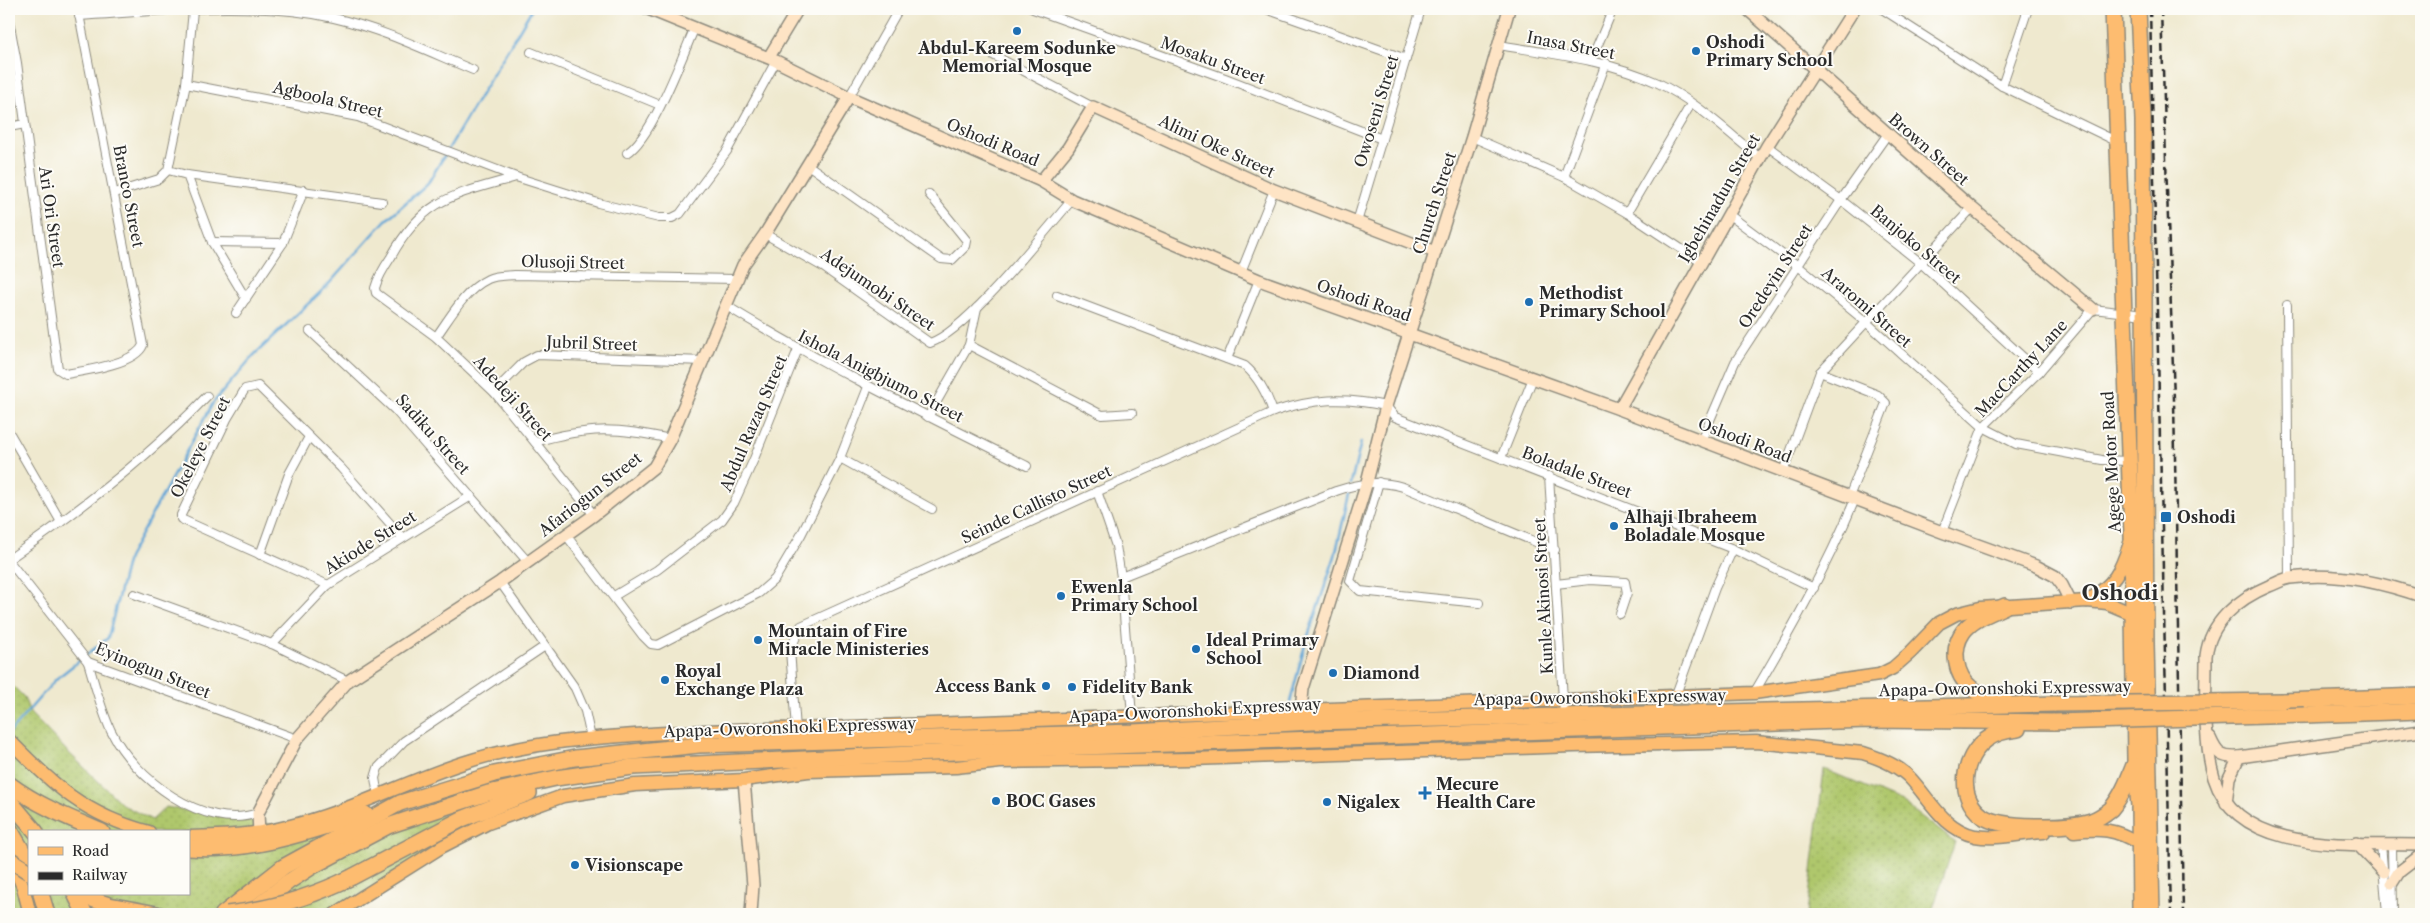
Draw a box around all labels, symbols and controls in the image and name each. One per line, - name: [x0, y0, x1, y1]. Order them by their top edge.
- marker: Abdul-Kareem Sodunke Memorial Mosque: [1011, 25, 1023, 37]
- street label: Inasa Street: [1525, 27, 1617, 63]
- street label: Mosaku Street: [1158, 32, 1268, 88]
- place label: Oshodi Primary School: [1706, 32, 1833, 70]
- place label: Abdul-Kareem Sodunke Memorial Mosque: [917, 38, 1116, 76]
- marker: Oshodi Primary School: [1690, 45, 1702, 57]
- street label: Owoseni Street: [1349, 52, 1403, 170]
- street label: Agboola Street: [270, 76, 385, 121]
- street label: Brown Street: [1885, 109, 1974, 190]
- street label: Alimi Oke Street: [1155, 110, 1279, 182]
- street label: Oshodi Road: [944, 114, 1042, 171]
- street label: Igbehinadun Street: [1674, 130, 1764, 266]
- street label: Branco Street: [109, 143, 149, 249]
- street label: Church Street: [1408, 149, 1460, 257]
- street label: Ari Ori Street: [35, 164, 69, 269]
- street label: Banjoko Street: [1867, 200, 1966, 288]
- street label: Oredeyin Street: [1734, 220, 1816, 332]
- street label: Adejumobi Street: [816, 243, 939, 335]
- street label: Olusoji Street: [521, 251, 625, 273]
- street label: Araromi Street: [1817, 262, 1916, 352]
- street label: Oshodi Road: [1314, 275, 1414, 326]
- place label: Methodist Primary School: [1539, 283, 1666, 321]
- marker: Methodist Primary School: [1523, 296, 1535, 308]
- street label: MacCarthy Lane: [1971, 315, 2071, 421]
- street label: Ishola Anigbjumo Street: [795, 326, 967, 427]
- street label: Jubril Street: [543, 331, 638, 355]
- street label: Adedeji Street: [469, 350, 557, 445]
- street label: Abdul Razaq Street: [715, 351, 791, 495]
- street label: Sadiku Street: [392, 390, 475, 479]
- street label: Agege Motor Road: [2097, 390, 2125, 534]
- street label: Okeleye Street: [166, 393, 234, 501]
- street label: Oshodi Road: [1695, 413, 1795, 467]
- street label: Boladale Street: [1519, 442, 1635, 502]
- street label: Afariogun Street: [534, 447, 646, 541]
- street label: Seinde Callisto Street: [958, 460, 1115, 548]
- street label: Akiode Street: [320, 506, 420, 579]
- place label: Alhaji Ibraheem Boladale Mosque: [1623, 507, 1765, 545]
- place label: Oshodi: [2177, 507, 2236, 527]
- marker: Oshodi: [2159, 510, 2173, 524]
- street label: Kunle Akinosi Street: [1529, 517, 1557, 675]
- marker: Alhaji Ibraheem Boladale Mosque: [1608, 520, 1620, 532]
- place label: Ewenla Primary School: [1071, 577, 1198, 615]
- district label: Oshodi: [2081, 580, 2159, 605]
- marker: Ewenla Primary School: [1055, 590, 1067, 602]
- place label: Mountain of Fire Miracle Ministeries: [768, 621, 929, 659]
- place label: Ideal Primary School: [1206, 630, 1320, 668]
- marker: Mountain of Fire Miracle Ministeries: [752, 634, 764, 646]
- street label: Eyinogun Street: [92, 638, 214, 702]
- marker: Ideal Primary School: [1190, 643, 1202, 655]
- place label: Royal Exchange Plaza: [675, 661, 804, 699]
- place label: Diamond: [1343, 663, 1420, 683]
- marker: Diamond: [1327, 667, 1339, 679]
- marker: Royal Exchange Plaza: [659, 674, 671, 686]
- place label: Access Bank: [934, 676, 1036, 696]
- street label: Apapa-Oworonshoki Expressway: [1878, 676, 2133, 700]
- place label: Fidelity Bank: [1082, 677, 1193, 697]
- marker: Access Bank: [1040, 680, 1052, 692]
- marker: Fidelity Bank: [1066, 681, 1078, 693]
- street label: Apapa-Oworonshoki Expressway: [1473, 685, 1728, 709]
- street label: Apapa-Oworonshoki Expressway: [1067, 693, 1323, 727]
- street label: Apapa-Oworonshoki Expressway: [662, 713, 918, 741]
- place label: Mecure Health Care: [1436, 774, 1536, 812]
- marker: Mecure Health Care: [1418, 786, 1432, 800]
- place label: BOC Gases: [1006, 791, 1096, 811]
- place label: Nigalex: [1337, 792, 1400, 812]
- marker: BOC Gases: [990, 795, 1002, 807]
- marker: Nigalex: [1321, 796, 1333, 808]
- legend: [28, 830, 190, 896]
- text: Road: [72, 841, 109, 860]
- place label: Visionscape: [584, 855, 683, 875]
- marker: Visionscape: [569, 859, 581, 871]
- text: Railway: [72, 865, 128, 884]

